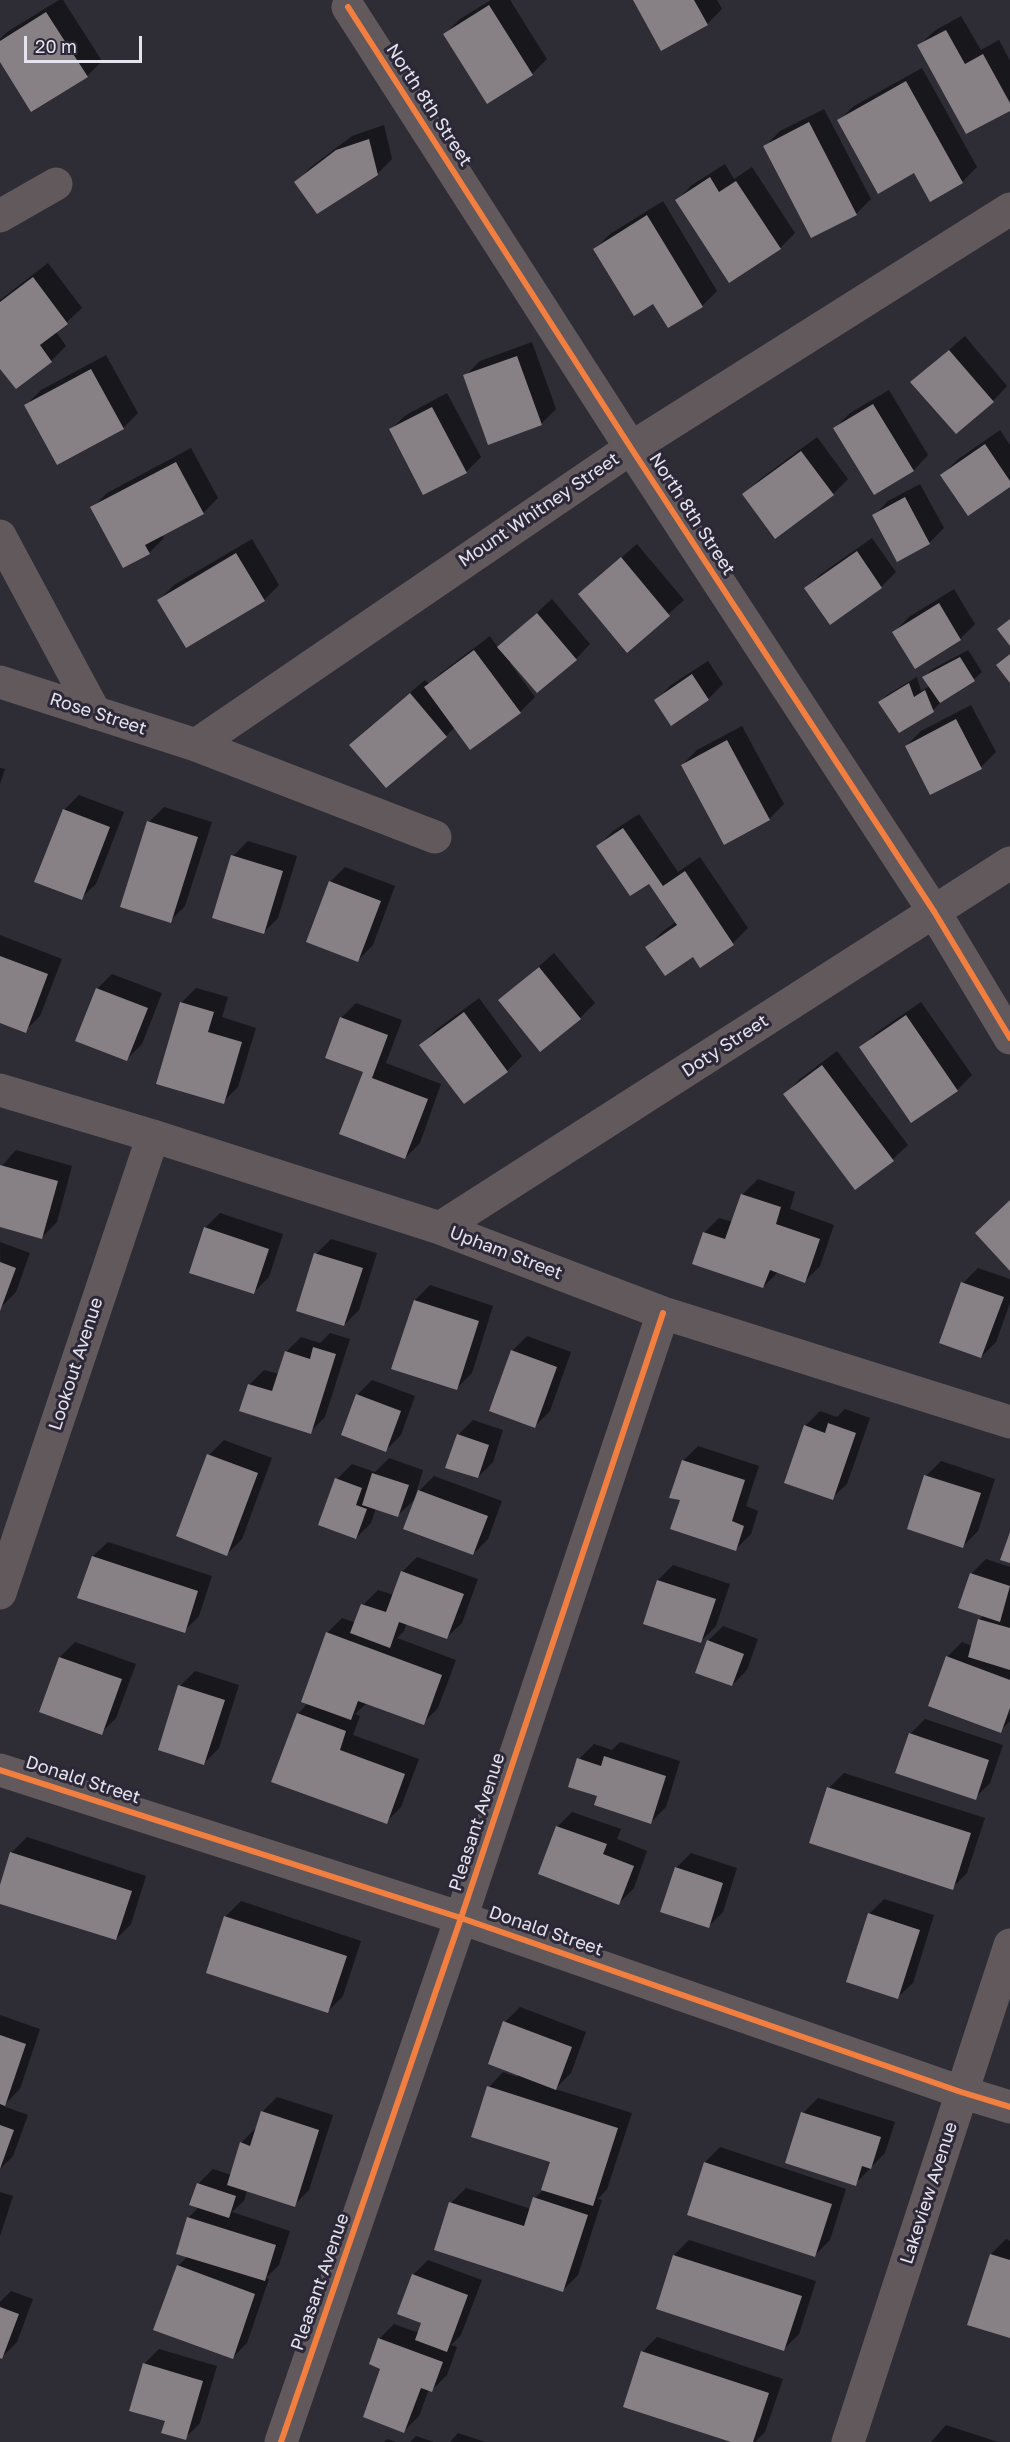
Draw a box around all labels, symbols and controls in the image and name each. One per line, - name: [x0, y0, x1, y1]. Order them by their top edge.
- scale bar: [27, 24, 146, 62]
- text: 20 m: [35, 35, 77, 57]
- street label: North 8th Street: [381, 40, 477, 170]
- street label: Mount Whitney Street: [455, 448, 623, 572]
- street label: North 8th Street: [644, 449, 740, 579]
- street label: Rose Street: [47, 688, 149, 740]
- street label: Doty Street: [678, 1010, 772, 1082]
- street label: Upham Street: [447, 1222, 565, 1284]
- street label: Lookout Avenue: [44, 1295, 108, 1433]
- street label: Pleasant Avenue: [445, 1750, 509, 1894]
- street label: Donald Street: [23, 1751, 143, 1809]
- street label: Donald Street: [486, 1901, 606, 1961]
- street label: Lakeview Avenue: [896, 2119, 962, 2267]
- street label: Pleasant Avenue: [286, 2210, 354, 2354]

